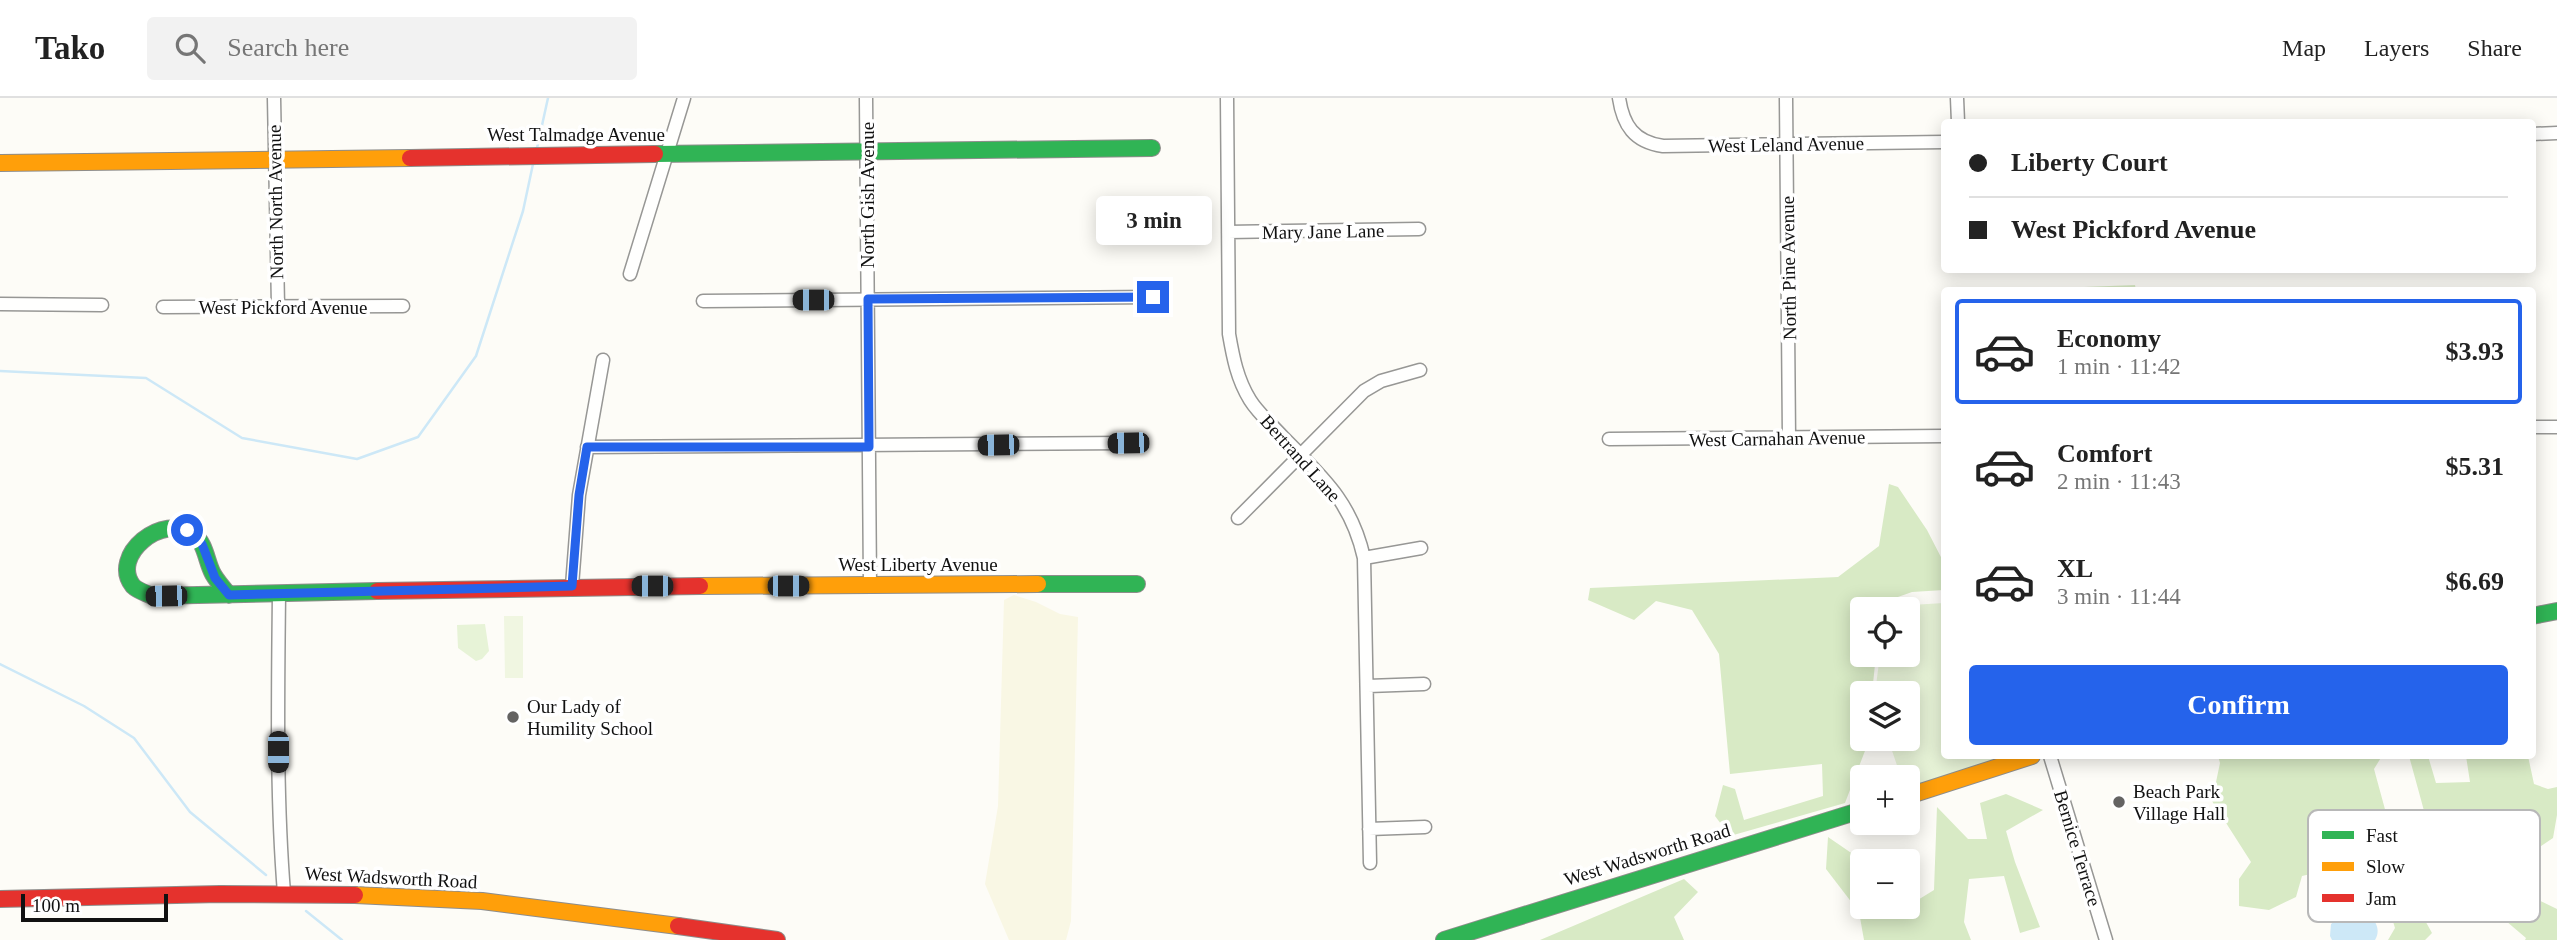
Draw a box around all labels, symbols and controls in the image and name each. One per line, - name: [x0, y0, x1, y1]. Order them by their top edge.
- search box: [147, 17, 637, 80]
- icon: search: [171, 29, 209, 67]
- text: Tako: [35, 30, 105, 66]
- text: Search here: [227, 33, 349, 62]
- text: Map: [2282, 35, 2326, 61]
- text: Layers: [2364, 35, 2429, 61]
- text: Share: [2467, 35, 2522, 61]
- street label: North Gish Avenue: [857, 122, 878, 268]
- street label: North North Avenue: [264, 124, 287, 280]
- street label: West Talmadge Avenue: [487, 124, 665, 145]
- street label: West Leland Avenue: [1708, 133, 1864, 156]
- text: Liberty Court: [2011, 148, 2168, 177]
- callout: 3 min: [1095, 195, 1211, 244]
- street label: North Pine Avenue: [1777, 196, 1800, 340]
- text: 3 min: [1126, 208, 1182, 233]
- text: West Pickford Avenue: [2011, 215, 2256, 244]
- street label: Mary Jane Lane: [1262, 220, 1384, 243]
- route end: [1137, 281, 1169, 313]
- car: [793, 290, 835, 311]
- street label: West Pickford Avenue: [198, 297, 368, 318]
- icon: car: [1973, 320, 2036, 383]
- text: Economy: [2057, 324, 2161, 353]
- text: $3.93: [2446, 337, 2504, 366]
- text: 1 min · 11:42: [2057, 354, 2181, 379]
- street label: Bertrand Lane: [1256, 411, 1345, 506]
- street label: West Carnahan Avenue: [1689, 426, 1865, 451]
- car: [1107, 432, 1150, 454]
- car: [977, 434, 1020, 456]
- icon: car: [1973, 435, 2036, 498]
- text: Comfort: [2057, 439, 2152, 468]
- text: $5.31: [2446, 452, 2504, 481]
- text: 2 min · 11:43: [2057, 469, 2181, 494]
- route start: [171, 514, 203, 546]
- icon: car: [1973, 550, 2036, 613]
- street label: West Liberty Avenue: [838, 554, 998, 575]
- text: XL: [2057, 554, 2093, 583]
- text: $6.69: [2446, 567, 2504, 596]
- car: [632, 576, 674, 597]
- car: [768, 576, 810, 597]
- text: 3 min · 11:44: [2057, 584, 2181, 609]
- car: [145, 585, 188, 607]
- map controls: [1850, 597, 1920, 919]
- button: locate: [1850, 597, 1920, 667]
- button: Confirm: [1969, 665, 2508, 745]
- button: layers: [1850, 681, 1920, 751]
- place label: Our Lady of Humility School: [527, 696, 653, 739]
- marker: Our Lady of Humility School: [505, 709, 521, 725]
- car: [268, 731, 289, 773]
- button: +: [1850, 765, 1920, 835]
- place label: Beach Park Village Hall: [2133, 781, 2225, 824]
- street label: Bernice Terrace: [2050, 788, 2105, 909]
- marker: Beach Park Village Hall: [2111, 794, 2127, 810]
- legend: [2308, 810, 2540, 922]
- street label: West Wadsworth Road: [1561, 819, 1733, 890]
- text: Fast: [2366, 825, 2398, 846]
- button: −: [1850, 849, 1920, 919]
- text: Slow: [2366, 856, 2405, 877]
- street label: West Wadsworth Road: [304, 862, 478, 893]
- text: Jam: [2366, 888, 2397, 909]
- scale bar: [21, 891, 168, 923]
- text: 100 m: [32, 895, 80, 916]

